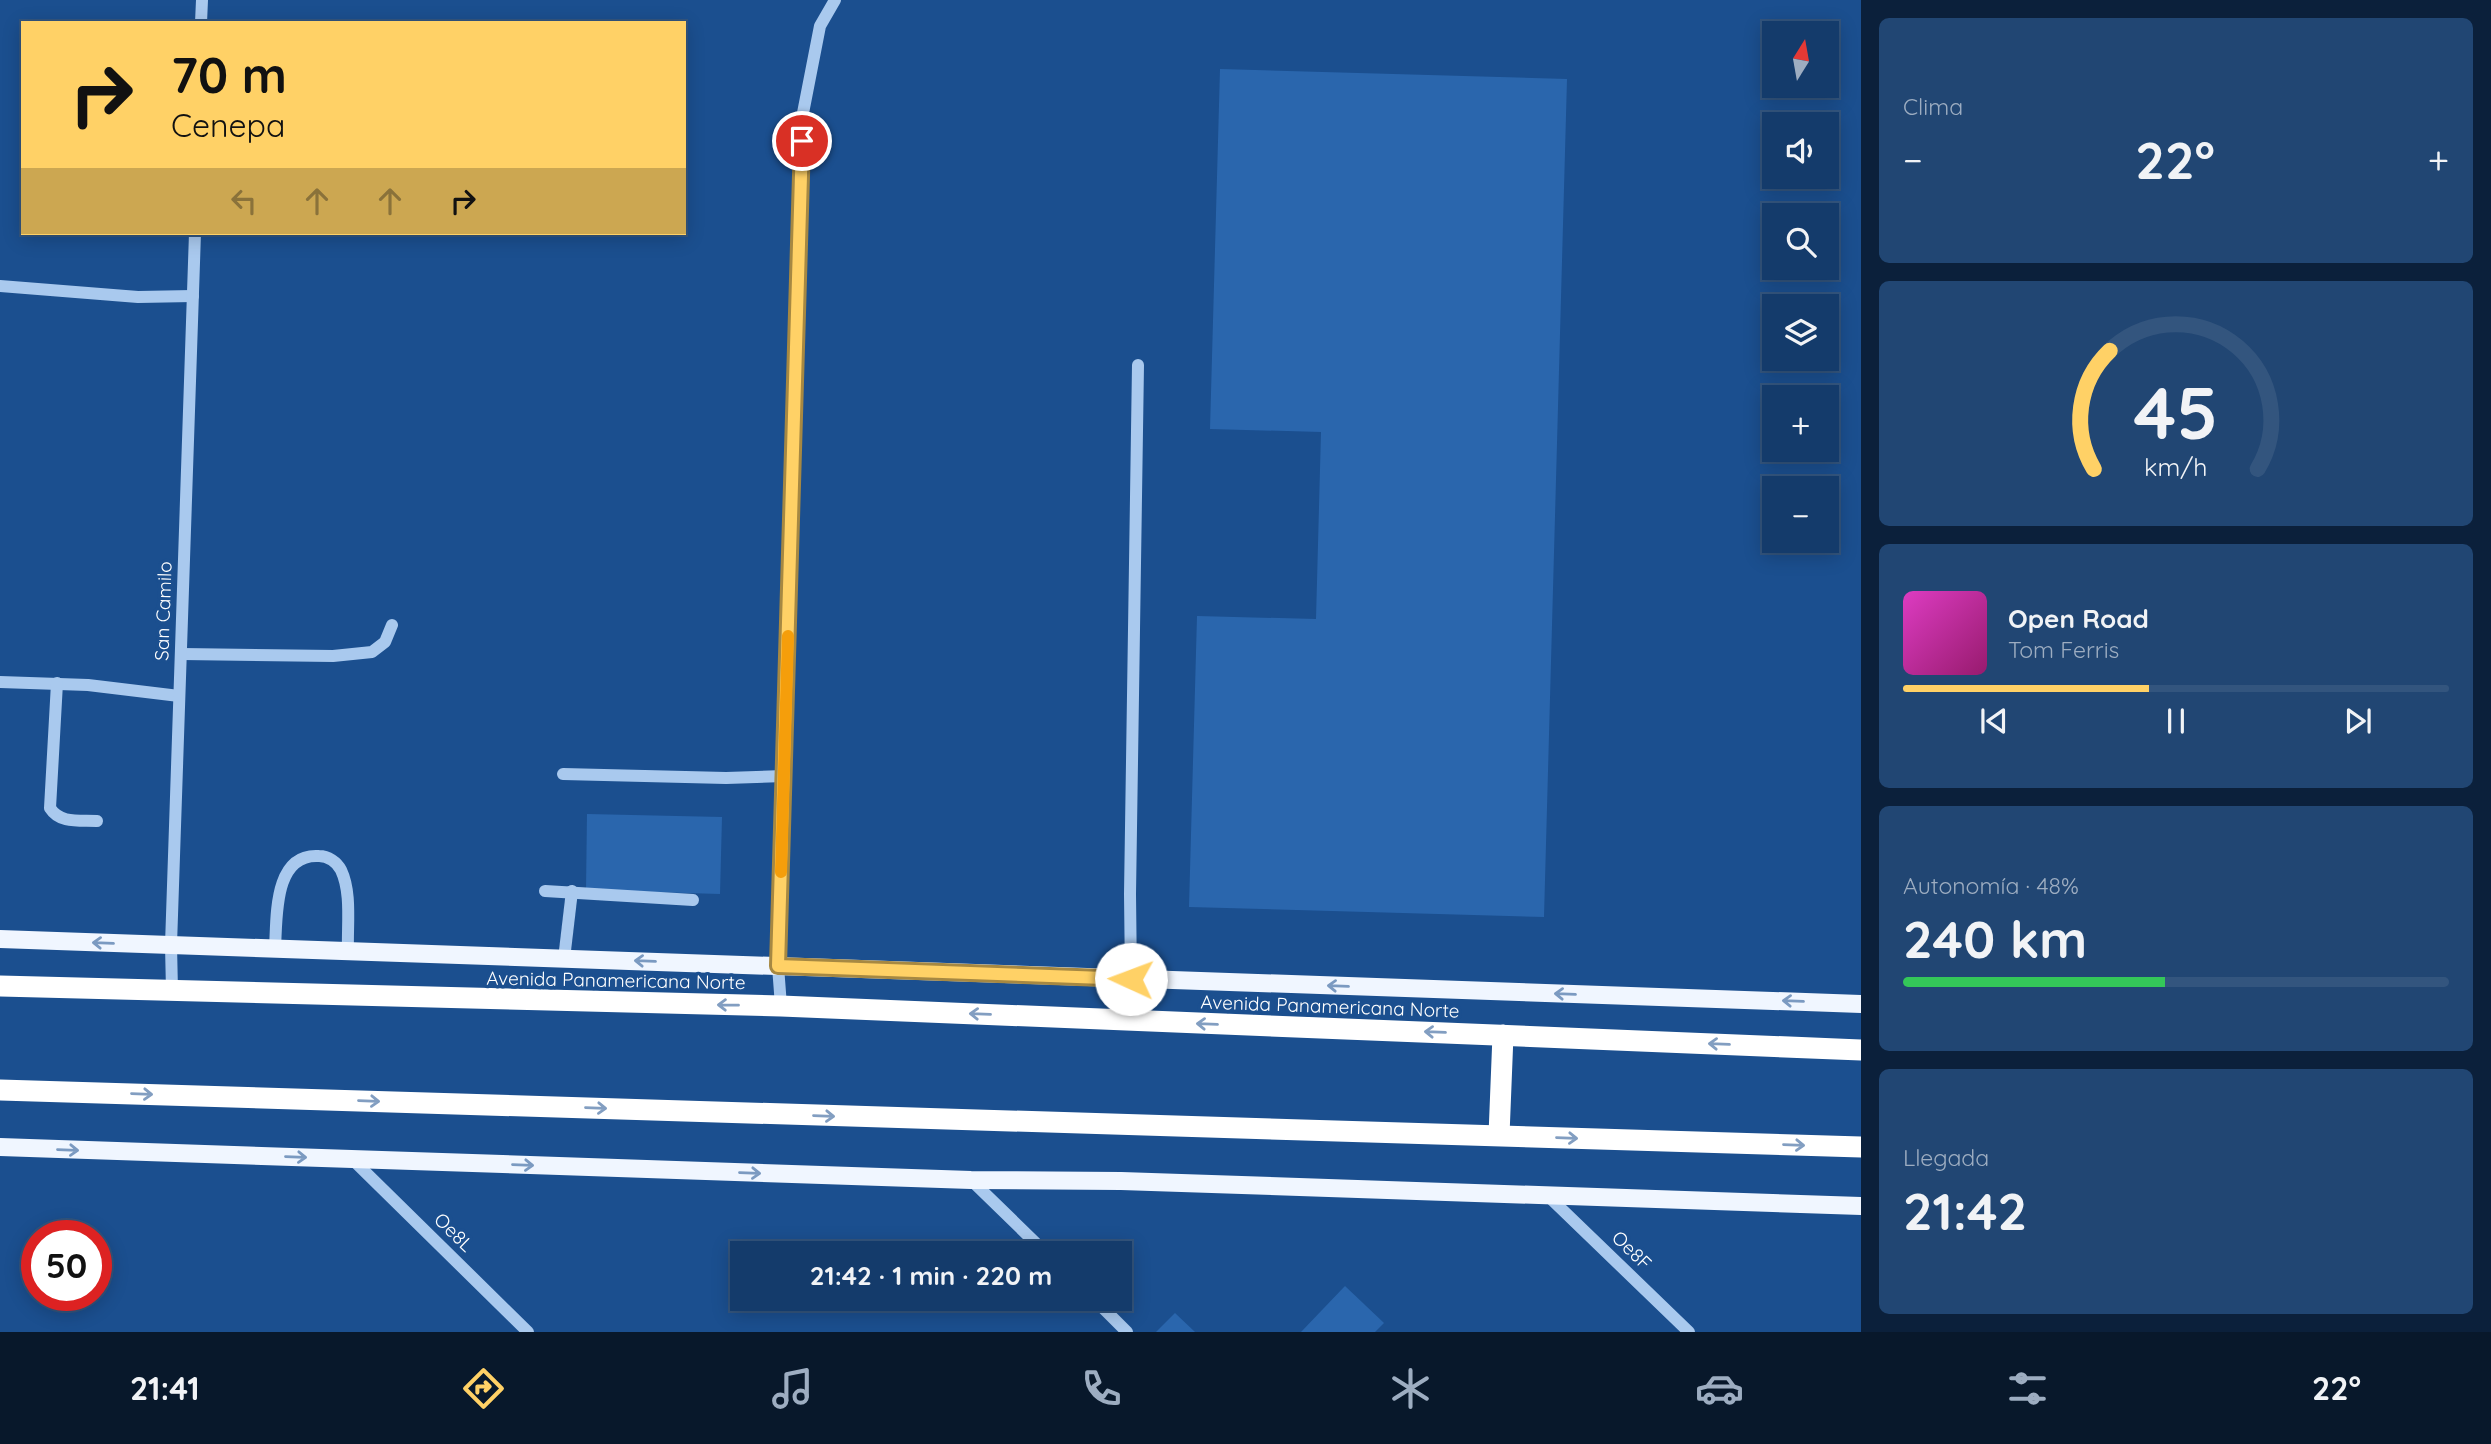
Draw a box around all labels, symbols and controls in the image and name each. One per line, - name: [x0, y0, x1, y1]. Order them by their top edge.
- north arrow: [1762, 21, 1839, 98]
- map controls: [1762, 21, 1839, 553]
- text: 70 m: [171, 44, 287, 105]
- icon: right: [56, 49, 147, 140]
- text: Clima: [1903, 92, 1963, 121]
- text: Cenepa: [171, 105, 285, 145]
- pin: [772, 111, 832, 171]
- button: sound: [1762, 112, 1839, 189]
- icon: arrive: [783, 122, 821, 160]
- text: 22°: [2135, 127, 2215, 192]
- text: −: [1903, 136, 1923, 184]
- text: +: [2428, 136, 2449, 184]
- icon: left: [225, 182, 263, 220]
- icon: ahead: [298, 182, 336, 220]
- icon: ahead: [371, 182, 409, 220]
- icon: right: [444, 182, 482, 220]
- button: search: [1762, 203, 1839, 280]
- button: layers: [1762, 294, 1839, 371]
- text: 45: [2134, 367, 2218, 458]
- button: +: [1762, 385, 1839, 462]
- text: km/h: [2144, 451, 2208, 482]
- button: −: [1762, 476, 1839, 553]
- street label: San Camilo: [149, 561, 177, 661]
- text: Open Road: [2008, 602, 2149, 635]
- text: Tom Ferris: [2008, 635, 2119, 664]
- icon: previous: [1975, 702, 2013, 740]
- icon: pause: [2157, 702, 2195, 740]
- icon: next: [2339, 702, 2377, 740]
- text: Autonomía · 48%: [1903, 871, 2079, 900]
- text: 240 km: [1903, 906, 2087, 971]
- one-way arrow: [91, 936, 114, 949]
- position arrow: [1094, 942, 1168, 1016]
- one-way arrow: [634, 955, 657, 968]
- street label: Avenida Panamericana Norte: [486, 966, 746, 994]
- one-way arrow: [1327, 979, 1350, 992]
- one-way arrow: [1554, 987, 1577, 1000]
- street label: Avenida Panamericana Norte: [1200, 989, 1460, 1023]
- one-way arrow: [1782, 995, 1805, 1008]
- one-way arrow: [717, 998, 740, 1012]
- one-way arrow: [969, 1008, 992, 1021]
- one-way arrow: [1196, 1017, 1219, 1030]
- one-way arrow: [1423, 1026, 1446, 1039]
- one-way arrow: [1708, 1038, 1731, 1051]
- one-way arrow: [130, 1087, 153, 1101]
- one-way arrow: [357, 1095, 380, 1108]
- one-way arrow: [585, 1102, 608, 1115]
- one-way arrow: [812, 1109, 835, 1122]
- one-way arrow: [1555, 1131, 1578, 1144]
- one-way arrow: [1783, 1138, 1806, 1151]
- one-way arrow: [56, 1143, 79, 1156]
- text: Llegada: [1903, 1143, 1989, 1172]
- one-way arrow: [284, 1151, 307, 1164]
- one-way arrow: [511, 1158, 534, 1172]
- one-way arrow: [739, 1166, 762, 1179]
- text: 21:42: [1903, 1178, 2027, 1243]
- street label: Oe8L: [429, 1207, 479, 1257]
- speed limit sign: 50: [21, 1220, 112, 1311]
- street label: Oe8F: [1607, 1225, 1657, 1275]
- text: 21:42 · 1 min · 220 m: [810, 1259, 1052, 1292]
- icon: directions: [459, 1364, 508, 1413]
- icon: music: [768, 1364, 817, 1413]
- icon: phone: [1077, 1364, 1126, 1413]
- icon: climate: [1386, 1364, 1435, 1413]
- icon: car: [1695, 1364, 1744, 1413]
- icon: filters: [2003, 1364, 2052, 1413]
- text: 21:41: [130, 1368, 200, 1408]
- text: 22°: [2312, 1368, 2361, 1408]

